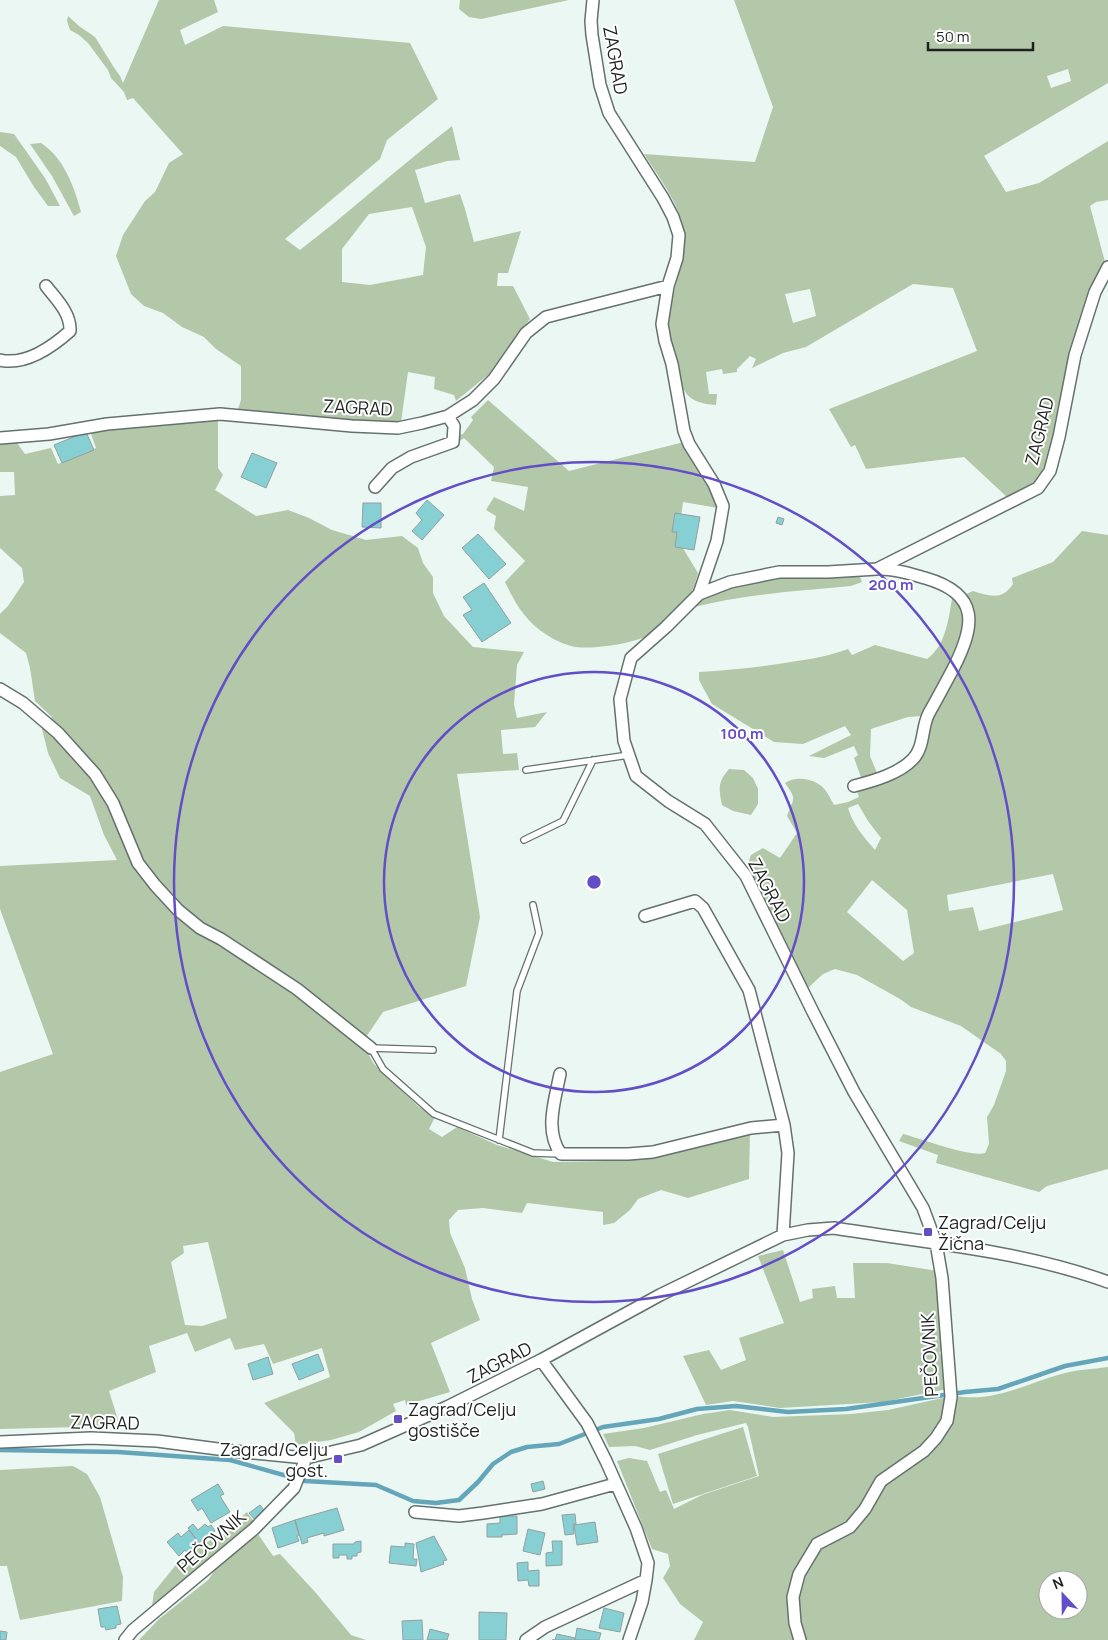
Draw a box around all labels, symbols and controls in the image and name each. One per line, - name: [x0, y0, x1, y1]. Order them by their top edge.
- scale bar: [928, 20, 1033, 52]
- street label: ZAGRAD: [598, 24, 634, 96]
- text: 50 m: [936, 26, 970, 47]
- street label: ZAGRAD: [323, 393, 393, 421]
- street label: ZAGRAD: [1019, 394, 1059, 468]
- text: 200 m: [868, 574, 914, 595]
- text: 100 m: [721, 723, 763, 744]
- street label: ZAGRAD: [743, 854, 797, 926]
- centre of rings: [585, 873, 603, 891]
- place label: Zagrad/Celju Žična: [938, 1210, 1046, 1255]
- marker: Zagrad/Celju Žična: [922, 1226, 934, 1238]
- street label: PEČOVNIK: [915, 1312, 943, 1398]
- street label: ZAGRAD: [463, 1336, 535, 1388]
- place label: Zagrad/Celju gostišče: [408, 1397, 516, 1442]
- street label: ZAGRAD: [70, 1409, 140, 1435]
- marker: Zagrad/Celju gostišče: [392, 1413, 404, 1425]
- place label: Zagrad/Celju gost.: [220, 1437, 328, 1482]
- marker: Zagrad/Celju gost.: [332, 1453, 344, 1465]
- street label: PEČOVNIK: [171, 1504, 251, 1578]
- north arrow: [1038, 1570, 1088, 1620]
- text: N: [1050, 1572, 1066, 1593]

